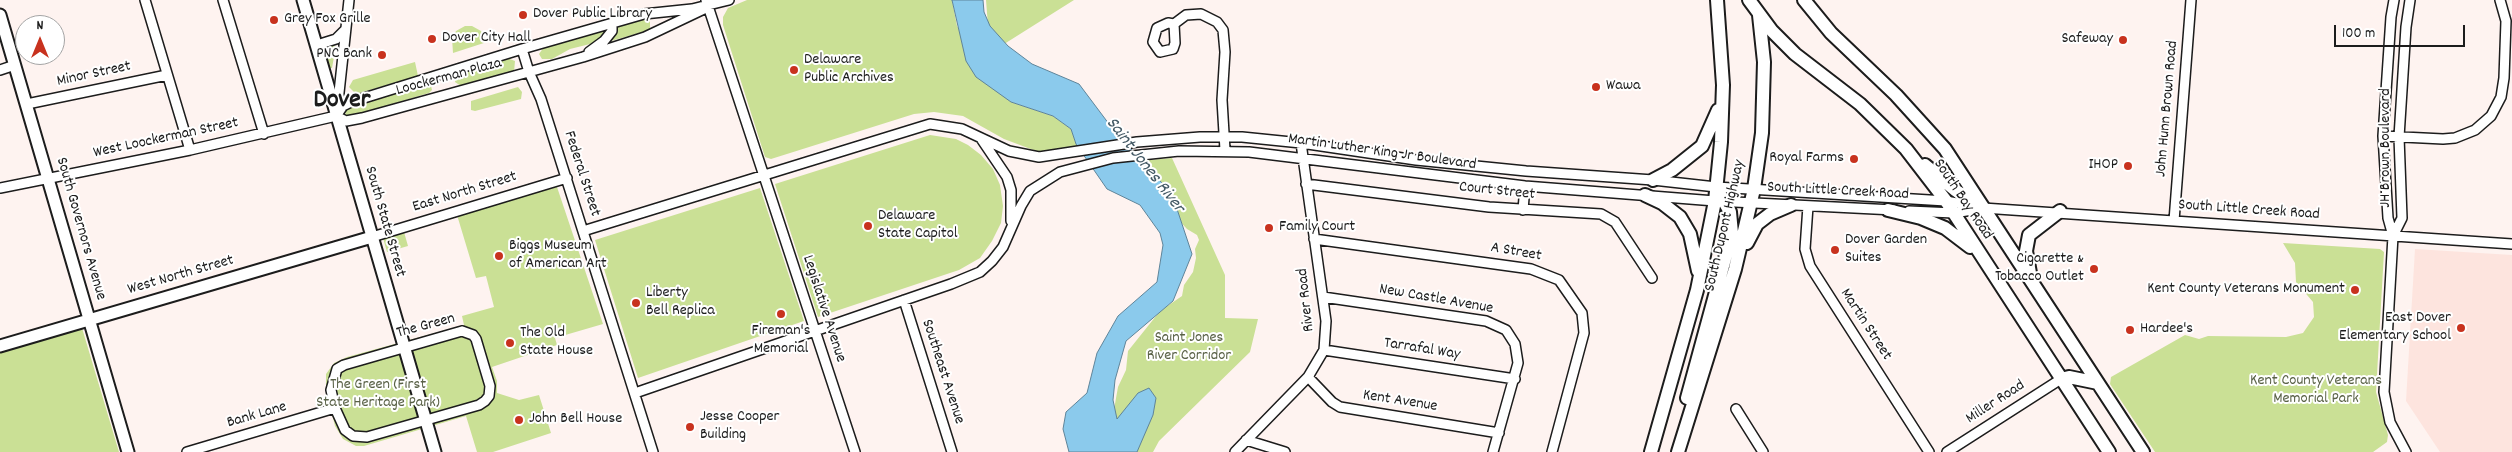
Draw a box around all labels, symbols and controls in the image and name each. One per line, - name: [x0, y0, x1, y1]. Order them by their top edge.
- place label: Dover Public Library: [533, 5, 652, 25]
- marker: Dover Public Library: [517, 9, 529, 21]
- place label: Grey Fox Grille: [284, 10, 371, 30]
- marker: Grey Fox Grille: [268, 14, 280, 26]
- north arrow: [15, 15, 65, 65]
- scale bar: [2337, 15, 2468, 47]
- text: N: [37, 16, 43, 36]
- text: 100 m: [2342, 23, 2375, 45]
- place label: Dover City Hall: [442, 29, 531, 49]
- place label: Safeway: [2061, 30, 2113, 50]
- marker: Dover City Hall: [426, 33, 438, 45]
- marker: Safeway: [2117, 34, 2129, 46]
- street label: John Hunn Brown Road: [2152, 40, 2184, 178]
- place label: PNC Bank: [316, 45, 372, 65]
- marker: PNC Bank: [376, 49, 388, 61]
- place label: Delaware Public Archives: [804, 51, 894, 89]
- street label: Loockerman Plaza: [394, 55, 504, 101]
- street label: Minor Street: [55, 58, 133, 92]
- marker: Delaware Public Archives: [788, 64, 800, 76]
- place label: Wawa: [1606, 77, 1640, 97]
- marker: Wawa: [1590, 81, 1602, 93]
- district label: Dover: [314, 86, 370, 118]
- street label: JH Brown Boulevard: [2377, 88, 2397, 208]
- street label: West Loockerman Street: [92, 114, 240, 164]
- water label: Saint Jones River: [1100, 114, 1188, 218]
- street label: Federal Street: [558, 129, 604, 219]
- street label: Martin Luther King Jr Boulevard: [1287, 130, 1477, 176]
- place label: Royal Farms: [1769, 149, 1844, 169]
- marker: Royal Farms: [1848, 153, 1860, 165]
- street label: South Governors Avenue: [50, 155, 110, 303]
- street label: South Bay Road: [1928, 156, 1996, 244]
- place label: IHOP: [2088, 156, 2118, 176]
- street label: South Dupont Highway: [1702, 158, 1750, 294]
- marker: IHOP: [2122, 160, 2134, 172]
- street label: South State Street: [359, 165, 409, 279]
- street label: East North Street: [411, 168, 519, 218]
- street label: Court Street: [1458, 178, 1536, 206]
- street label: South Little Creek Road: [1767, 179, 1909, 205]
- street label: South Little Creek Road: [2178, 196, 2320, 226]
- place label: Delaware State Capitol: [878, 207, 958, 245]
- place label: Family Court: [1279, 218, 1355, 238]
- marker: Delaware State Capitol: [862, 220, 874, 232]
- marker: Family Court: [1263, 222, 1275, 234]
- place label: Dover Garden Suites: [1845, 231, 1927, 269]
- place label: Biggs Museum of American Art: [509, 237, 607, 275]
- street label: A Street: [1489, 239, 1543, 267]
- marker: Dover Garden Suites: [1829, 244, 1841, 256]
- marker: Biggs Museum of American Art: [493, 250, 505, 262]
- place label: Cigarette & Tobacco Outlet: [1995, 250, 2084, 288]
- street label: West North Street: [126, 252, 236, 300]
- street label: Legislative Avenue: [797, 253, 849, 365]
- marker: Cigarette & Tobacco Outlet: [2088, 263, 2100, 275]
- street label: River Road: [1294, 267, 1320, 333]
- place label: Kent County Veterans Monument: [2147, 280, 2345, 300]
- street label: New Castle Avenue: [1378, 281, 1494, 319]
- place label: Liberty Bell Replica: [646, 284, 715, 322]
- marker: Kent County Veterans Monument: [2349, 284, 2361, 296]
- street label: Martin Street: [1835, 286, 1895, 364]
- marker: Liberty Bell Replica: [630, 297, 642, 309]
- marker: Fireman's Memorial: [775, 308, 787, 320]
- place label: East Dover Elementary School: [2339, 309, 2451, 347]
- street label: The Green: [395, 310, 457, 344]
- street label: Southeast Avenue: [916, 317, 968, 427]
- place label: Hardee's: [2140, 320, 2193, 340]
- place label: Fireman's Memorial: [752, 322, 810, 360]
- marker: East Dover Elementary School: [2455, 322, 2467, 334]
- place label: The Old State House: [520, 324, 593, 362]
- marker: Hardee's: [2124, 324, 2136, 336]
- park label: Saint Jones River Corridor: [1147, 329, 1231, 367]
- street label: Tarrafal Way: [1382, 334, 1462, 366]
- marker: The Old State House: [504, 337, 516, 349]
- park label: Kent County Veterans Memorial Park: [2250, 372, 2382, 410]
- park label: The Green (First State Heritage Park): [316, 376, 440, 414]
- street label: Miller Road: [1963, 377, 2029, 429]
- street label: Kent Avenue: [1361, 387, 1439, 417]
- street label: Bank Lane: [225, 398, 289, 434]
- place label: Jesse Cooper Building: [700, 408, 780, 446]
- place label: John Bell House: [529, 410, 622, 430]
- marker: John Bell House: [513, 414, 525, 426]
- marker: Jesse Cooper Building: [684, 421, 696, 433]

